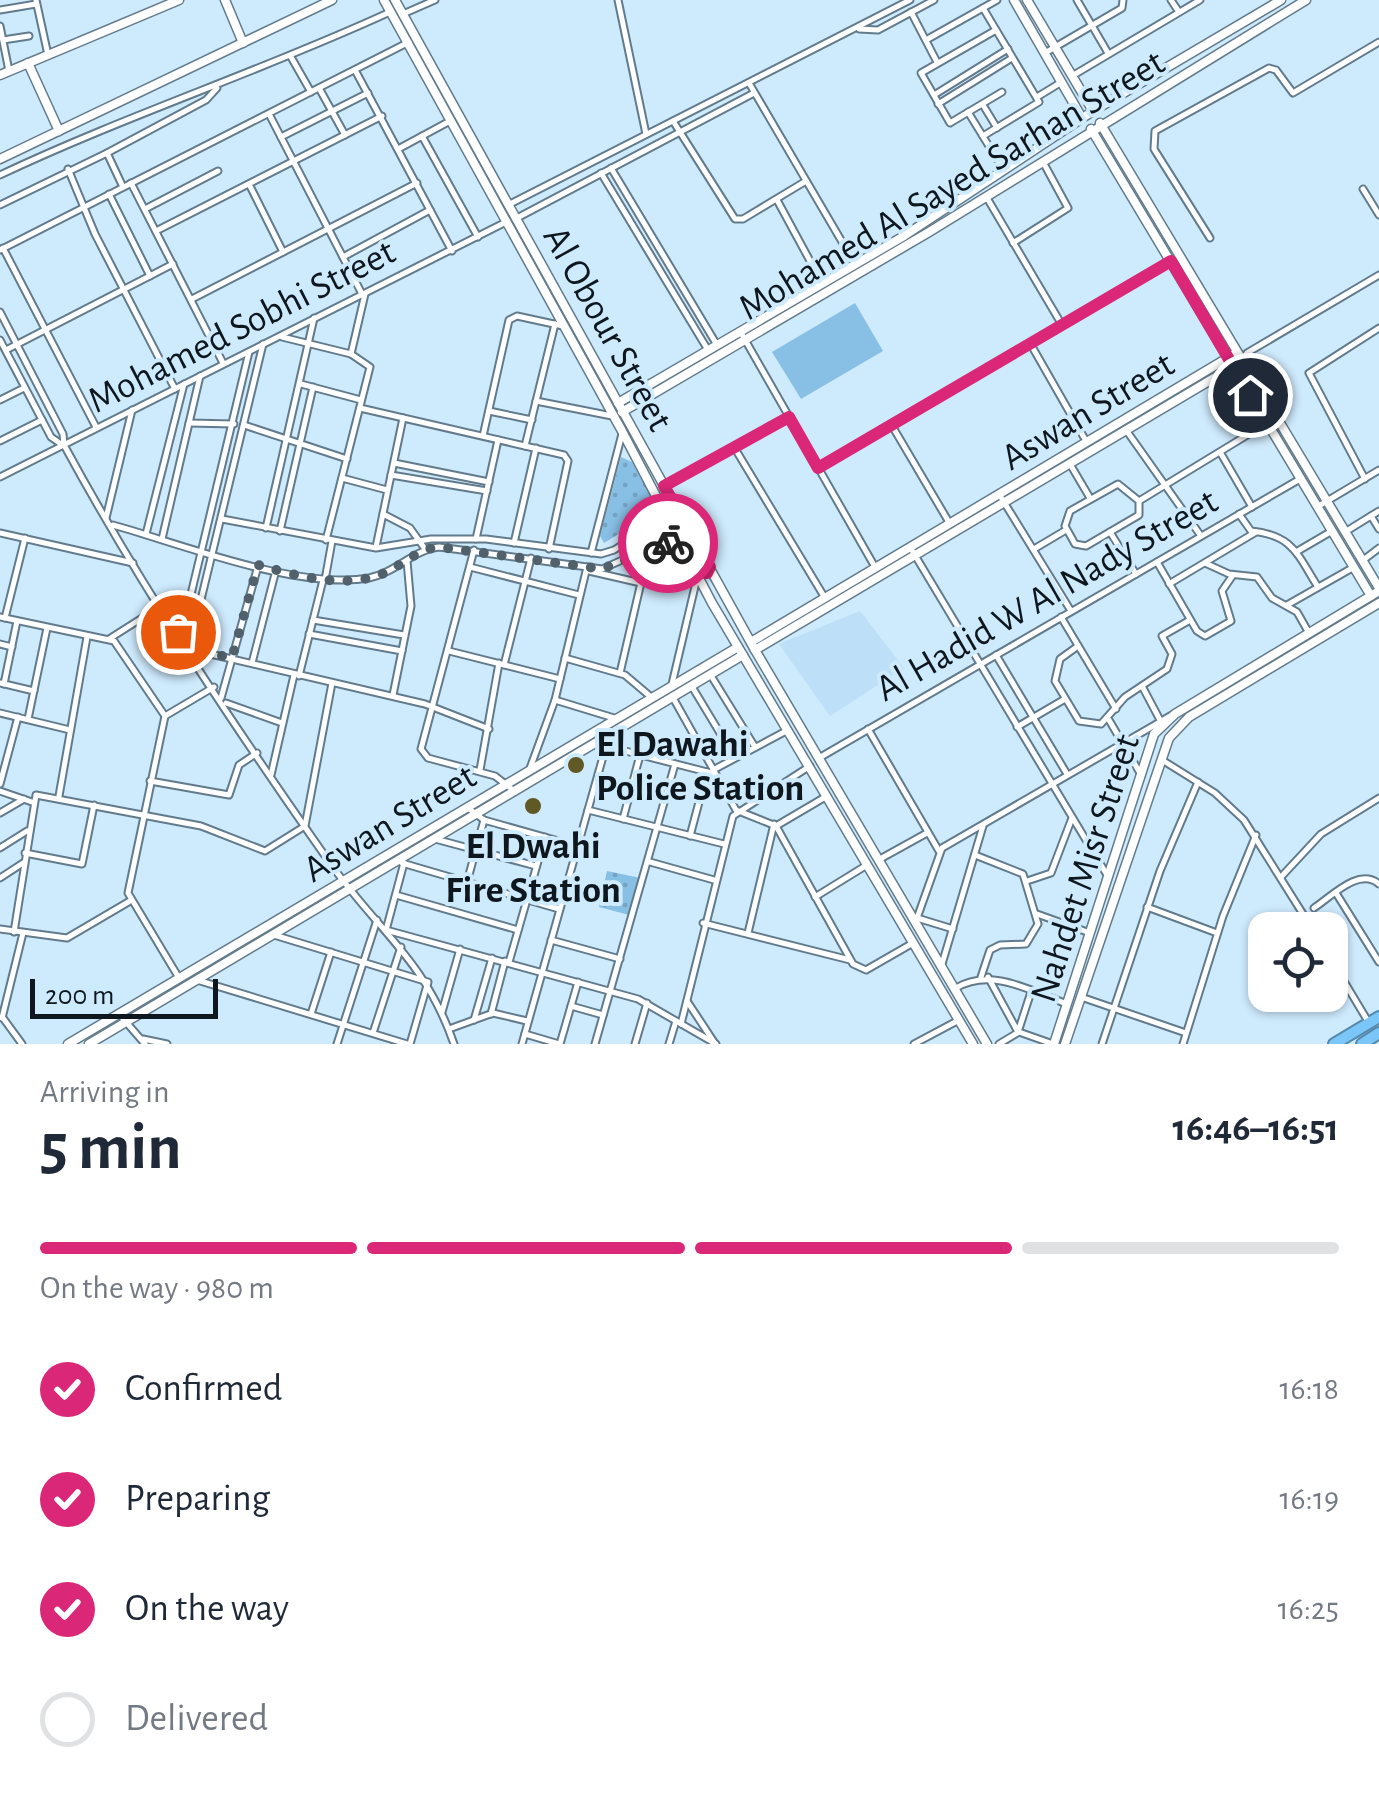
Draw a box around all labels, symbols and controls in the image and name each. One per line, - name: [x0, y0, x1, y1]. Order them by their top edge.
- street label: Mohamed Al Sayed Sarhan Street: [733, 44, 1171, 328]
- street label: Al Obour Street: [536, 221, 679, 437]
- street label: Mohamed Sobhi Street: [82, 233, 401, 421]
- street label: Aswan Street: [995, 346, 1181, 478]
- pin: [1208, 353, 1293, 438]
- icon: home: [1223, 368, 1278, 423]
- street label: Al Hadid W Al Nady Street: [870, 482, 1224, 709]
- courier: [618, 493, 718, 593]
- icon: bike: [641, 516, 696, 571]
- pin: [136, 590, 221, 675]
- icon: bag: [151, 605, 206, 660]
- place label: El Dawahi Police Station: [596, 726, 804, 808]
- street label: Nahdet Misr Street: [1025, 730, 1147, 1007]
- marker: El Dawahi Police Station: [565, 754, 587, 776]
- street label: Aswan Street: [297, 758, 483, 890]
- marker: El Dwahi Fire Station: [522, 795, 544, 817]
- place label: El Dwahi Fire Station: [445, 828, 621, 910]
- map controls: [1248, 912, 1348, 1012]
- button: locate: [1248, 912, 1348, 1012]
- scale bar: [30, 974, 218, 1018]
- text: 200 m: [45, 982, 114, 1010]
- text: Arriving in: [40, 1076, 169, 1108]
- text: 16:46–16:51: [1172, 1110, 1339, 1148]
- text: 5 min: [40, 1116, 182, 1181]
- text: On the way · 980 m: [40, 1272, 274, 1304]
- icon: check: [40, 1362, 95, 1417]
- text: Confirmed: [125, 1370, 282, 1408]
- text: 16:18: [1279, 1373, 1339, 1405]
- icon: check: [40, 1472, 95, 1527]
- text: Preparing: [125, 1480, 270, 1518]
- text: 16:19: [1280, 1483, 1339, 1515]
- icon: check: [40, 1582, 95, 1637]
- text: On the way: [125, 1590, 289, 1628]
- text: 16:25: [1278, 1593, 1339, 1625]
- text: Delivered: [125, 1700, 268, 1738]

